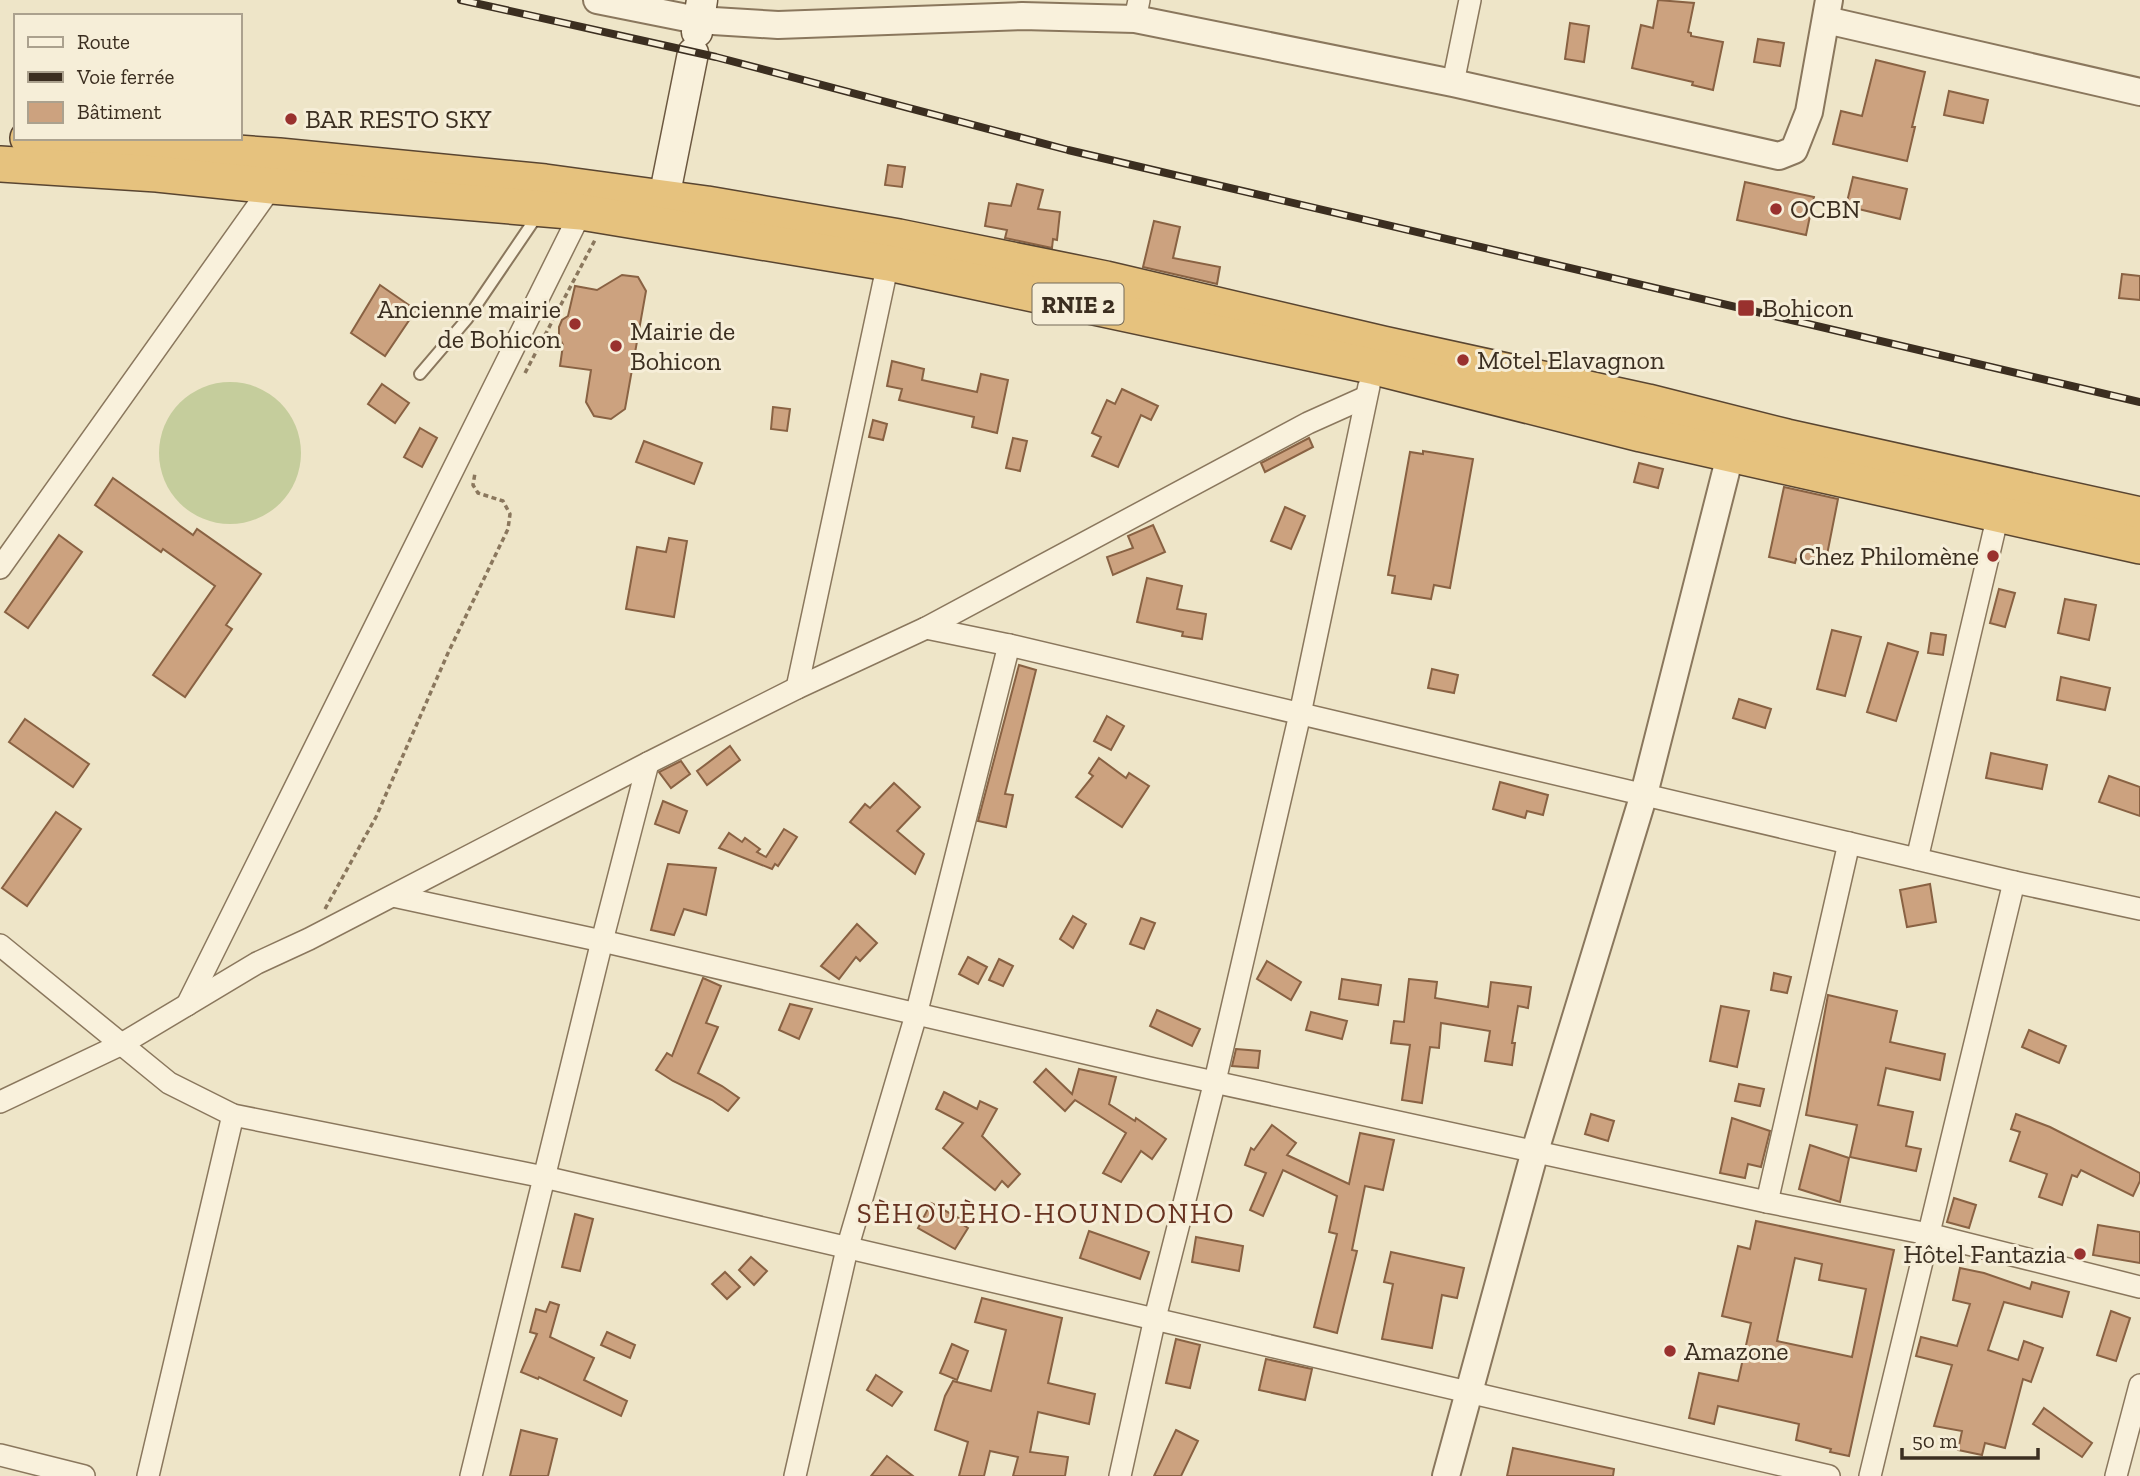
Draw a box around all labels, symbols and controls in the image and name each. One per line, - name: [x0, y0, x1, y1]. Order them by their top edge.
- legend: [14, 14, 242, 140]
- text: Route: [77, 29, 130, 54]
- text: Voie ferrée: [76, 64, 174, 89]
- text: Bâtiment: [77, 99, 162, 124]
- place label: BAR RESTO SKY: [305, 103, 492, 135]
- marker: BAR RESTO SKY: [283, 111, 299, 127]
- place label: OCBN: [1790, 193, 1861, 225]
- marker: OCBN: [1768, 201, 1784, 217]
- road number: RNIE 2: [1032, 284, 1124, 324]
- place label: Bohicon: [1762, 292, 1853, 324]
- place label: Ancienne mairie de Bohicon: [377, 293, 561, 355]
- marker: Bohicon: [1736, 298, 1756, 318]
- place label: Mairie de Bohicon: [630, 315, 735, 377]
- marker: Ancienne mairie de Bohicon: [567, 316, 583, 332]
- marker: Mairie de Bohicon: [608, 338, 624, 354]
- place label: Motel Elavagnon: [1477, 344, 1665, 376]
- marker: Motel Elavagnon: [1455, 352, 1471, 368]
- place label: Chez Philomène: [1799, 540, 1979, 572]
- marker: Chez Philomène: [1985, 548, 2001, 564]
- district label: SÈHOUÈHO-HOUNDONHO: [857, 1197, 1235, 1230]
- place label: Hôtel Fantazia: [1903, 1238, 2066, 1270]
- marker: Hôtel Fantazia: [2072, 1246, 2088, 1262]
- place label: Amazone: [1684, 1335, 1788, 1367]
- marker: Amazone: [1662, 1343, 1678, 1359]
- scale bar: [1902, 1416, 2038, 1460]
- text: 50 m: [1912, 1428, 1958, 1453]

